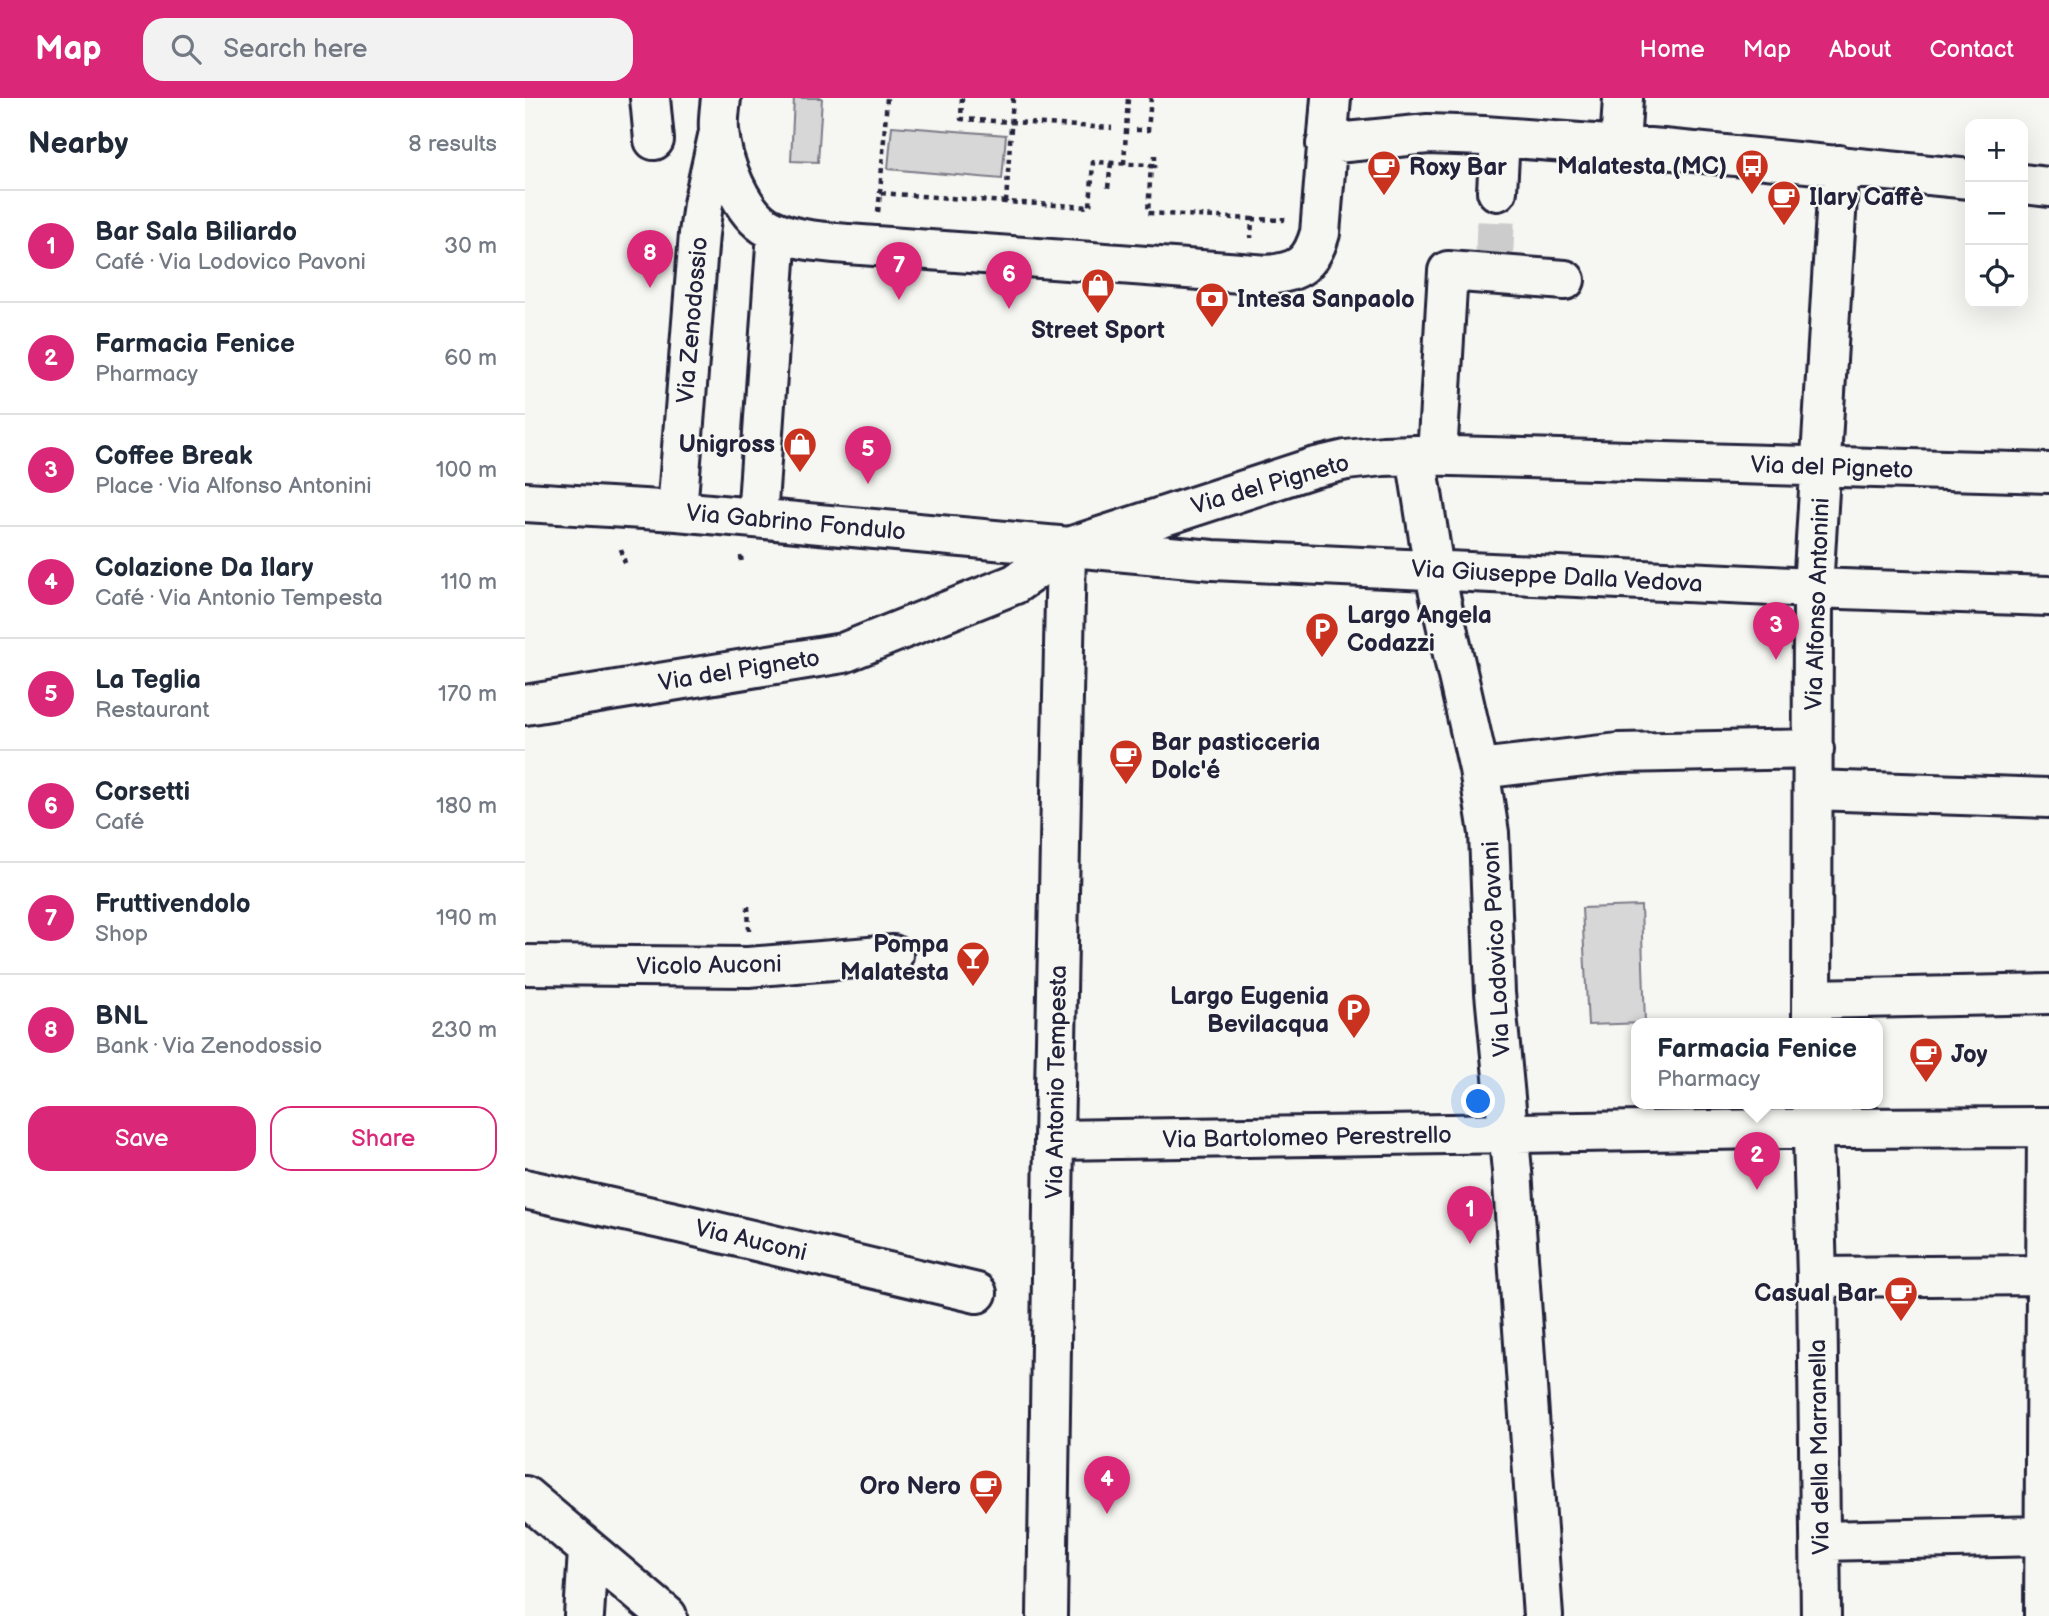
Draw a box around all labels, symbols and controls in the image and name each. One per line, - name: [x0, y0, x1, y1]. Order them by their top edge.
- search box: [143, 18, 633, 81]
- text: Map: [35, 29, 101, 69]
- icon: search: [167, 30, 205, 68]
- text: Search here: [223, 34, 367, 65]
- text: Home: [1640, 35, 1705, 64]
- text: Map: [1743, 35, 1791, 64]
- text: About: [1829, 35, 1891, 64]
- text: Contact: [1929, 35, 2014, 64]
- map controls: [1965, 119, 2028, 308]
- button: +: [1965, 119, 2028, 182]
- text: Nearby: [28, 126, 128, 162]
- text: 8 results: [408, 130, 497, 158]
- bus stop icon: Malatesta (MC): [1733, 147, 1771, 196]
- cafe icon: Roxy Bar: [1365, 148, 1403, 197]
- place label: Malatesta (MC): [1557, 152, 1727, 181]
- place label: Roxy Bar: [1409, 153, 1507, 182]
- cafe icon: Ilary Caffè: [1765, 178, 1803, 227]
- button: −: [1965, 182, 2028, 245]
- place label: Ilary Caffè: [1809, 183, 1924, 212]
- text: Bar Sala Biliardo: [95, 217, 297, 248]
- pin: 8: [627, 230, 673, 288]
- text: 1: [46, 232, 56, 260]
- text: 30 m: [444, 232, 497, 260]
- street label: Via Zenodossio: [671, 236, 714, 404]
- pin: 7: [876, 242, 922, 300]
- button: locate: [1965, 245, 2028, 308]
- text: Café · Via Lodovico Pavoni: [95, 248, 366, 276]
- pin: 6: [986, 251, 1032, 309]
- shop icon: Street Sport: [1079, 266, 1117, 315]
- bank icon: Intesa Sanpaolo: [1193, 280, 1231, 329]
- place label: Intesa Sanpaolo: [1237, 285, 1415, 314]
- place label: Street Sport: [1031, 316, 1165, 345]
- text: Farmacia Fenice: [95, 329, 295, 360]
- text: 2: [44, 344, 58, 372]
- text: 60 m: [444, 344, 497, 372]
- text: Pharmacy: [95, 360, 198, 388]
- shop icon: Unigross: [781, 425, 819, 474]
- pin: 5: [845, 426, 891, 484]
- place label: Unigross: [679, 430, 775, 459]
- text: Coffee Break: [95, 441, 253, 472]
- street label: Via del Pigneto: [1188, 448, 1352, 521]
- street label: Via del Pigneto: [1750, 450, 1914, 485]
- text: 3: [44, 456, 58, 484]
- text: 100 m: [436, 456, 497, 484]
- text: Place · Via Alfonso Antonini: [95, 472, 372, 500]
- street label: Via Alfonso Antonini: [1799, 497, 1836, 711]
- street label: Via Gabrino Fondulo: [685, 498, 907, 547]
- text: Colazione Da Ilary: [95, 553, 313, 584]
- street label: Via Giuseppe Dalla Vedova: [1410, 554, 1704, 599]
- text: 4: [44, 568, 58, 596]
- text: 110 m: [440, 568, 497, 596]
- text: Café · Via Antonio Tempesta: [95, 584, 383, 612]
- place label: Largo Angela Codazzi: [1347, 601, 1492, 658]
- pin: 3: [1753, 602, 1799, 660]
- parking icon: Largo Angela Codazzi: [1303, 610, 1341, 659]
- street label: Via del Pigneto: [656, 643, 822, 698]
- text: La Teglia: [95, 665, 201, 696]
- text: 5: [44, 680, 58, 708]
- text: 170 m: [438, 680, 497, 708]
- text: Restaurant: [95, 696, 209, 724]
- place label: Bar pasticceria Dolc'é: [1151, 728, 1320, 785]
- cafe icon: Bar pasticceria Dolc'é: [1107, 737, 1145, 786]
- text: Corsetti: [95, 777, 190, 808]
- text: 6: [44, 792, 58, 820]
- text: 180 m: [436, 792, 497, 820]
- text: Café: [95, 808, 144, 836]
- street label: Via Lodovico Pavoni: [1476, 840, 1517, 1058]
- text: Fruttivendolo: [95, 889, 250, 920]
- text: 7: [45, 904, 57, 932]
- text: 190 m: [436, 904, 497, 932]
- text: Shop: [95, 920, 148, 948]
- place label: Pompa Malatesta: [840, 930, 949, 987]
- bar icon: Pompa Malatesta: [954, 939, 992, 988]
- street label: Vicolo Auconi: [636, 950, 782, 981]
- street label: Via Antonio Tempesta: [1040, 965, 1073, 1199]
- place label: Largo Eugenia Bevilacqua: [1170, 982, 1329, 1039]
- parking icon: Largo Eugenia Bevilacqua: [1335, 991, 1373, 1040]
- text: BNL: [95, 1001, 148, 1032]
- text: 8: [44, 1016, 58, 1044]
- text: 230 m: [431, 1016, 497, 1044]
- popup: [1631, 1018, 1883, 1109]
- text: Bank · Via Zenodossio: [95, 1032, 322, 1060]
- text: Farmacia Fenice: [1657, 1034, 1857, 1065]
- cafe icon: Joy: [1907, 1035, 1945, 1084]
- place label: Joy: [1951, 1040, 1988, 1069]
- text: Pharmacy: [1657, 1065, 1760, 1093]
- your location: [1461, 1084, 1495, 1118]
- button: Save: [28, 1106, 256, 1171]
- button: Share: [270, 1106, 497, 1171]
- street label: Via Bartolomeo Perestrello: [1162, 1120, 1452, 1155]
- pin: 2: [1734, 1132, 1780, 1190]
- pin: 1: [1447, 1186, 1493, 1244]
- street label: Via Auconi: [692, 1214, 810, 1267]
- cafe icon: Casual Bar: [1882, 1274, 1920, 1323]
- place label: Casual Bar: [1754, 1279, 1877, 1308]
- street label: Via della Marranella: [1803, 1339, 1836, 1555]
- pin: 4: [1084, 1456, 1130, 1514]
- cafe icon: Oro Nero: [967, 1467, 1005, 1516]
- place label: Oro Nero: [860, 1472, 961, 1501]

